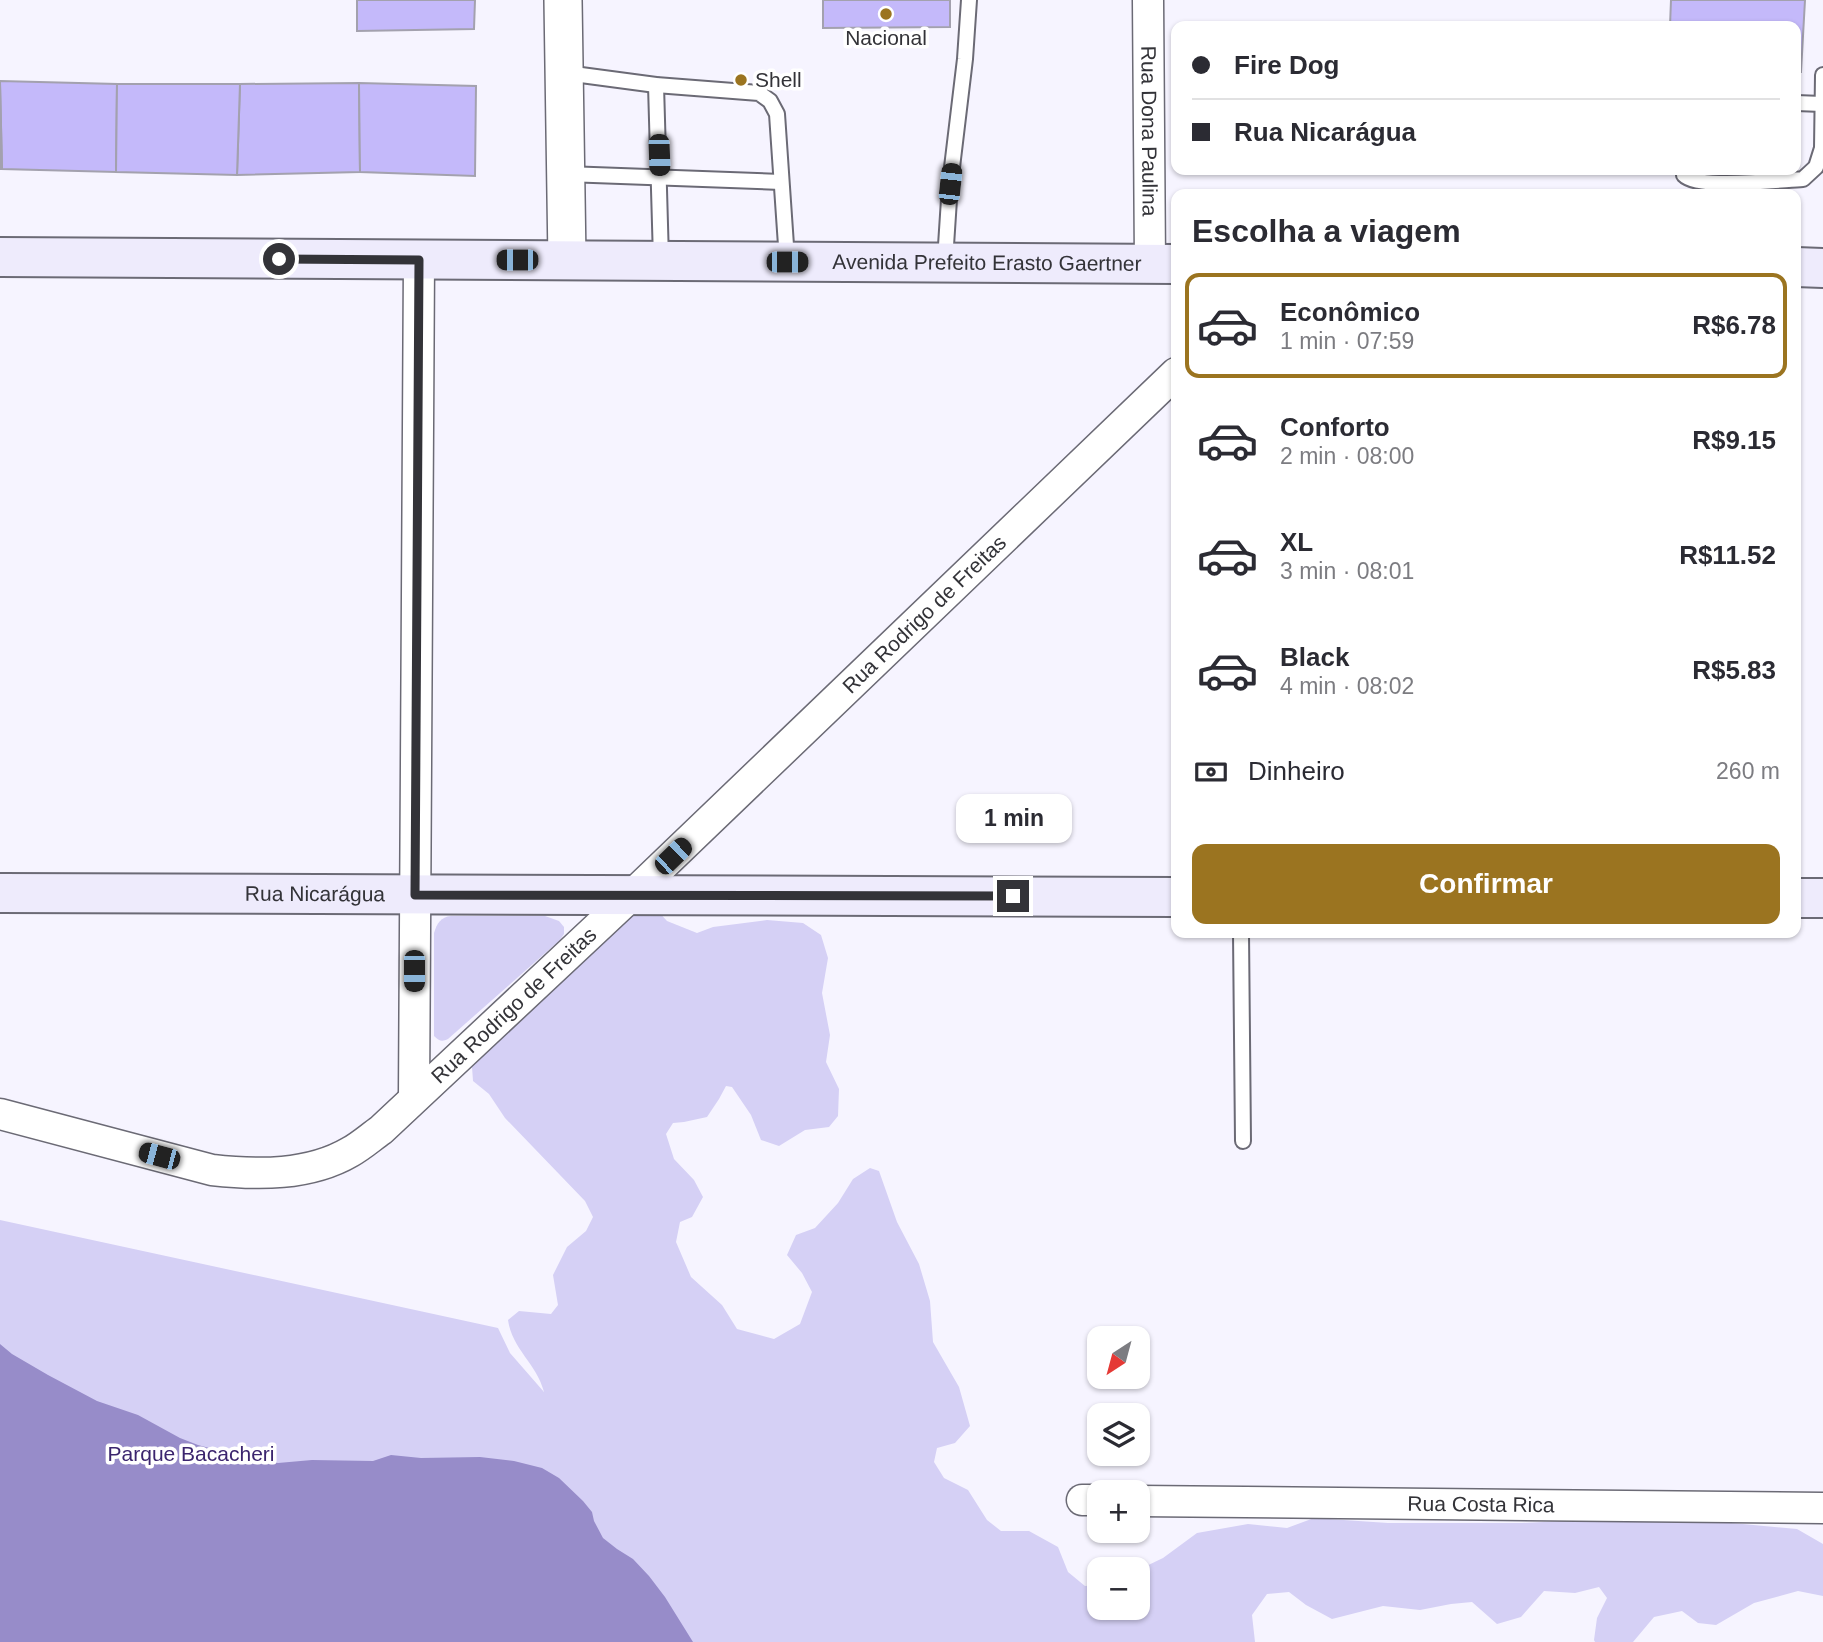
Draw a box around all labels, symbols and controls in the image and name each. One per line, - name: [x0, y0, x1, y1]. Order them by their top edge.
- marker: Nacional: [878, 6, 894, 22]
- place label: Nacional: [845, 26, 927, 49]
- street label: Rua Dona Paulina: [1137, 46, 1162, 217]
- text: Fire Dog: [1234, 50, 1339, 80]
- place label: Shell: [755, 68, 802, 91]
- marker: Shell: [733, 72, 749, 88]
- text: Rua Nicarágua: [1234, 117, 1416, 147]
- car: [648, 134, 671, 176]
- car: [938, 162, 963, 206]
- text: Escolha a viagem: [1192, 213, 1461, 249]
- route start: [263, 243, 295, 275]
- car: [497, 250, 539, 271]
- street label: Avenida Prefeito Erasto Gaertner: [832, 250, 1142, 275]
- car: [767, 252, 809, 273]
- icon: car: [1196, 294, 1259, 357]
- text: Econômico: [1280, 297, 1420, 327]
- text: R$6.78: [1692, 310, 1776, 340]
- text: 1 min · 07:59: [1280, 328, 1414, 354]
- icon: car: [1196, 409, 1259, 472]
- text: Conforto: [1280, 412, 1390, 442]
- text: R$9.15: [1692, 425, 1776, 455]
- text: 2 min · 08:00: [1280, 443, 1414, 469]
- icon: car: [1196, 524, 1259, 587]
- text: XL: [1280, 527, 1313, 557]
- street label: Rua Rodrigo de Freitas: [838, 530, 1010, 698]
- text: R$11.52: [1679, 540, 1776, 570]
- text: 3 min · 08:01: [1280, 558, 1414, 584]
- icon: car: [1196, 639, 1259, 702]
- text: Black: [1280, 642, 1349, 672]
- text: R$5.83: [1692, 655, 1776, 685]
- text: 4 min · 08:02: [1280, 673, 1414, 699]
- icon: cash: [1192, 753, 1230, 791]
- text: Dinheiro: [1248, 756, 1345, 786]
- text: 260 m: [1716, 758, 1780, 784]
- callout: 1 min: [955, 794, 1071, 844]
- text: 1 min: [984, 805, 1044, 831]
- car: [651, 834, 696, 878]
- button: Confirmar: [1192, 844, 1780, 924]
- route end: [997, 880, 1029, 912]
- street label: Rua Nicarágua: [245, 882, 385, 905]
- street label: Rua Rodrigo de Freitas: [426, 922, 601, 1088]
- car: [404, 950, 425, 992]
- car: [136, 1140, 183, 1172]
- north arrow: [1087, 1326, 1150, 1390]
- map controls: [1087, 1326, 1150, 1620]
- button: layers: [1087, 1403, 1150, 1466]
- park label: Parque Bacacheri: [108, 1442, 274, 1465]
- button: +: [1087, 1480, 1150, 1543]
- street label: Rua Costa Rica: [1407, 1492, 1555, 1516]
- button: −: [1087, 1557, 1150, 1620]

